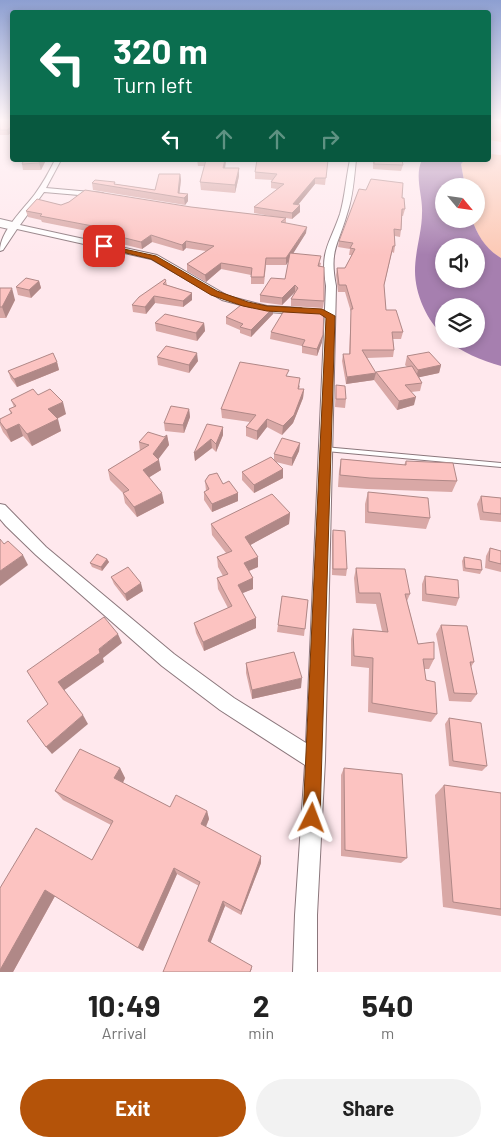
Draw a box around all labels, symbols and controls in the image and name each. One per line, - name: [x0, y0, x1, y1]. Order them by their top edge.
- text: 320 m: [113, 29, 208, 71]
- icon: left: [30, 30, 95, 95]
- text: Turn left: [113, 71, 193, 97]
- icon: left: [157, 125, 185, 153]
- icon: ahead: [210, 125, 238, 153]
- icon: ahead: [263, 125, 291, 153]
- icon: right: [316, 125, 344, 153]
- north arrow: [435, 178, 485, 228]
- map controls: [435, 178, 485, 348]
- pin: [83, 225, 125, 267]
- icon: arrive: [90, 232, 118, 260]
- button: sound: [435, 238, 485, 288]
- button: layers: [435, 298, 485, 348]
- position arrow: [285, 791, 337, 843]
- text: 10:49: [88, 987, 160, 1023]
- text: 2: [253, 987, 270, 1023]
- text: 540: [362, 987, 413, 1023]
- text: Arrival: [102, 1023, 146, 1042]
- text: min: [248, 1023, 274, 1042]
- text: m: [381, 1023, 394, 1042]
- button: Exit: [20, 1079, 246, 1137]
- button: Share: [256, 1079, 481, 1137]

